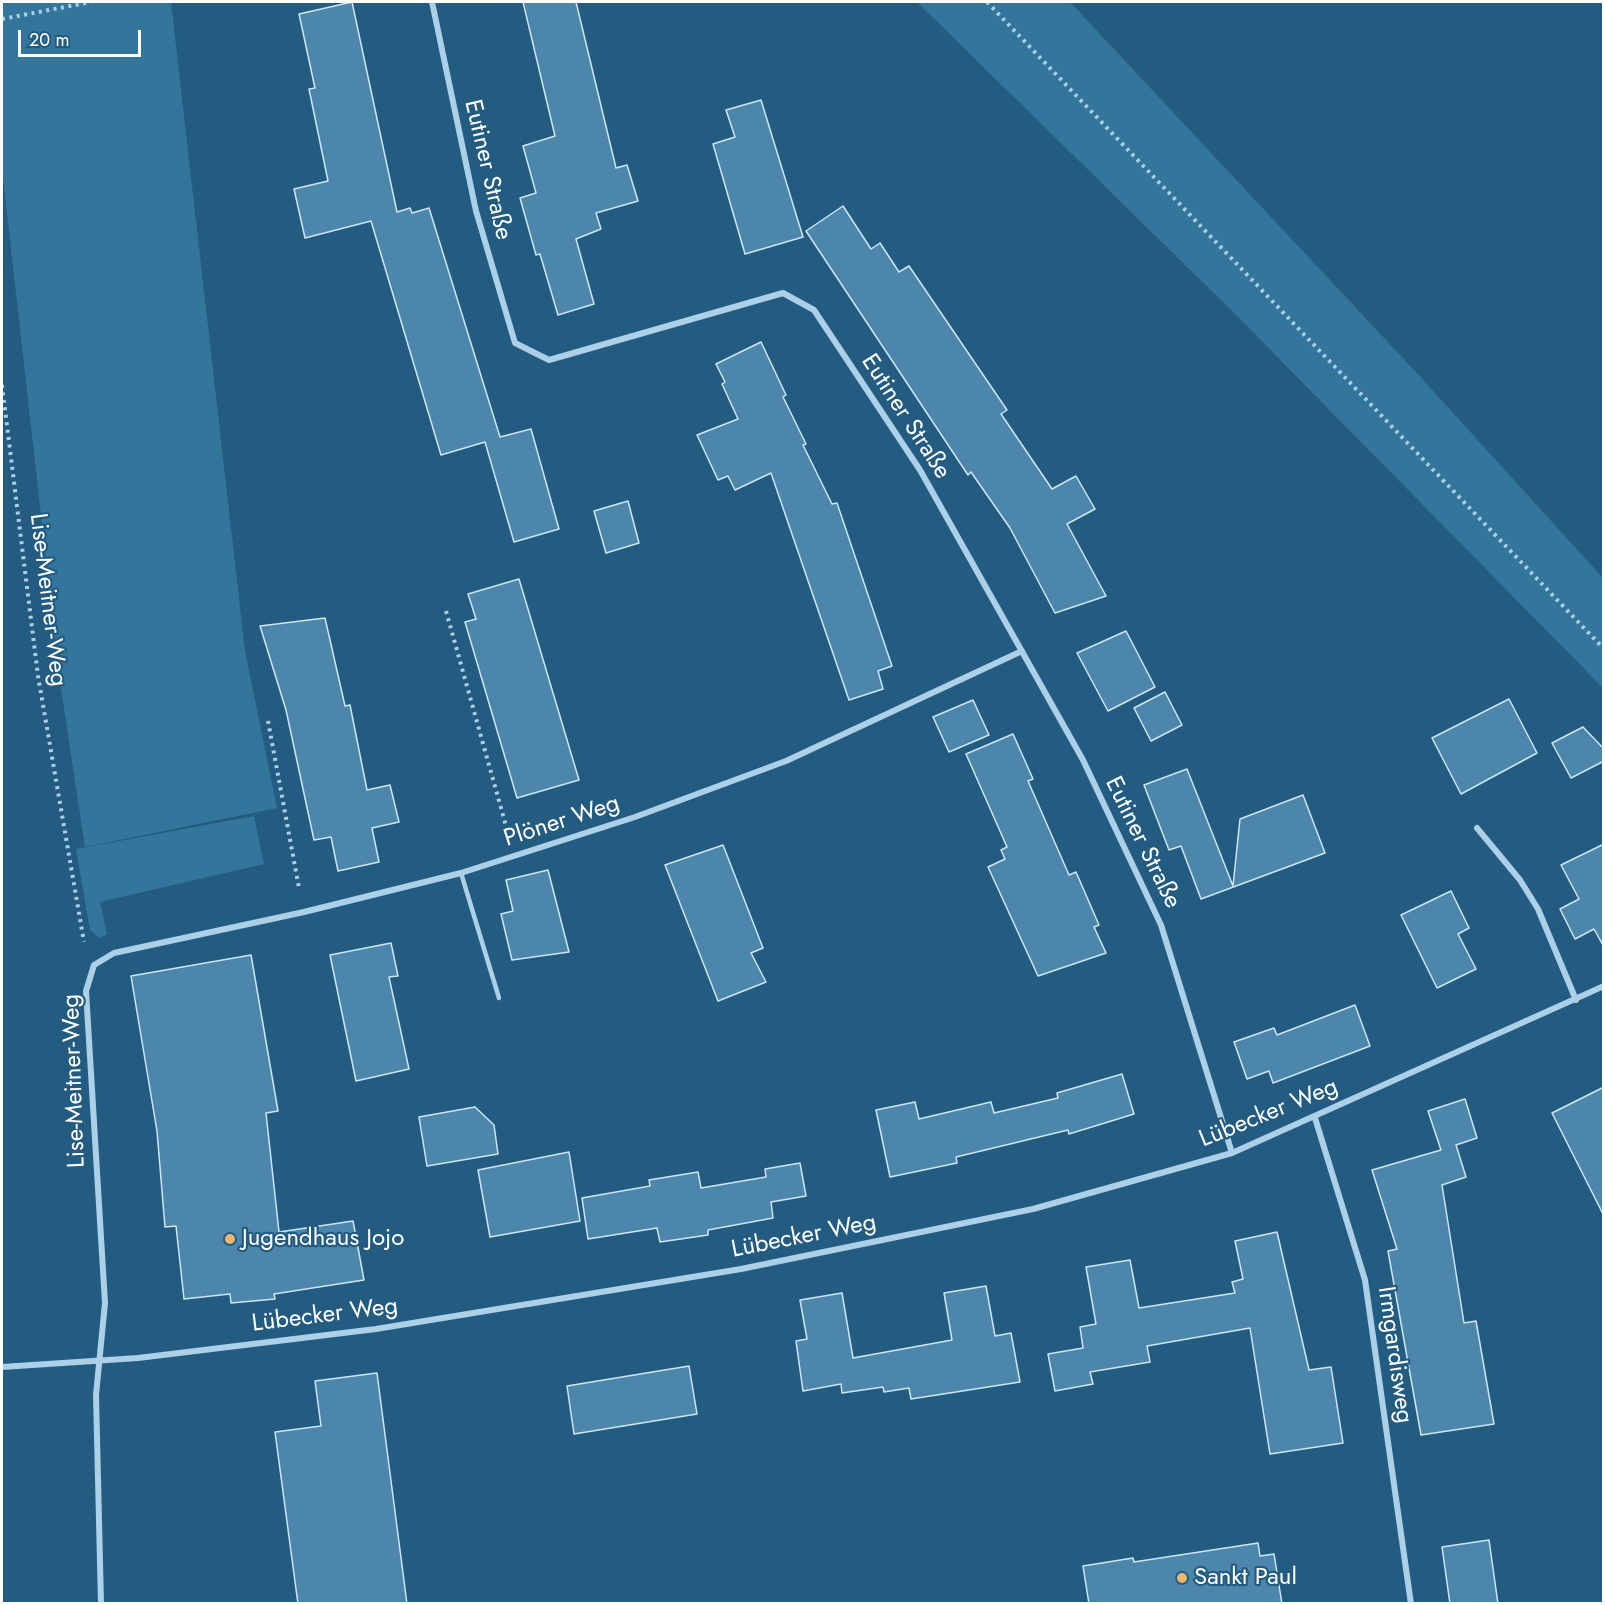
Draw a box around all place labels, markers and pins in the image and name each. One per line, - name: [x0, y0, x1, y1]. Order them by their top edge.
- place label: Jugendhaus Jojo: [242, 1225, 404, 1253]
- marker: Jugendhaus Jojo: [223, 1232, 237, 1246]
- place label: Sankt Paul: [1194, 1564, 1297, 1592]
- marker: Sankt Paul: [1175, 1571, 1189, 1585]

